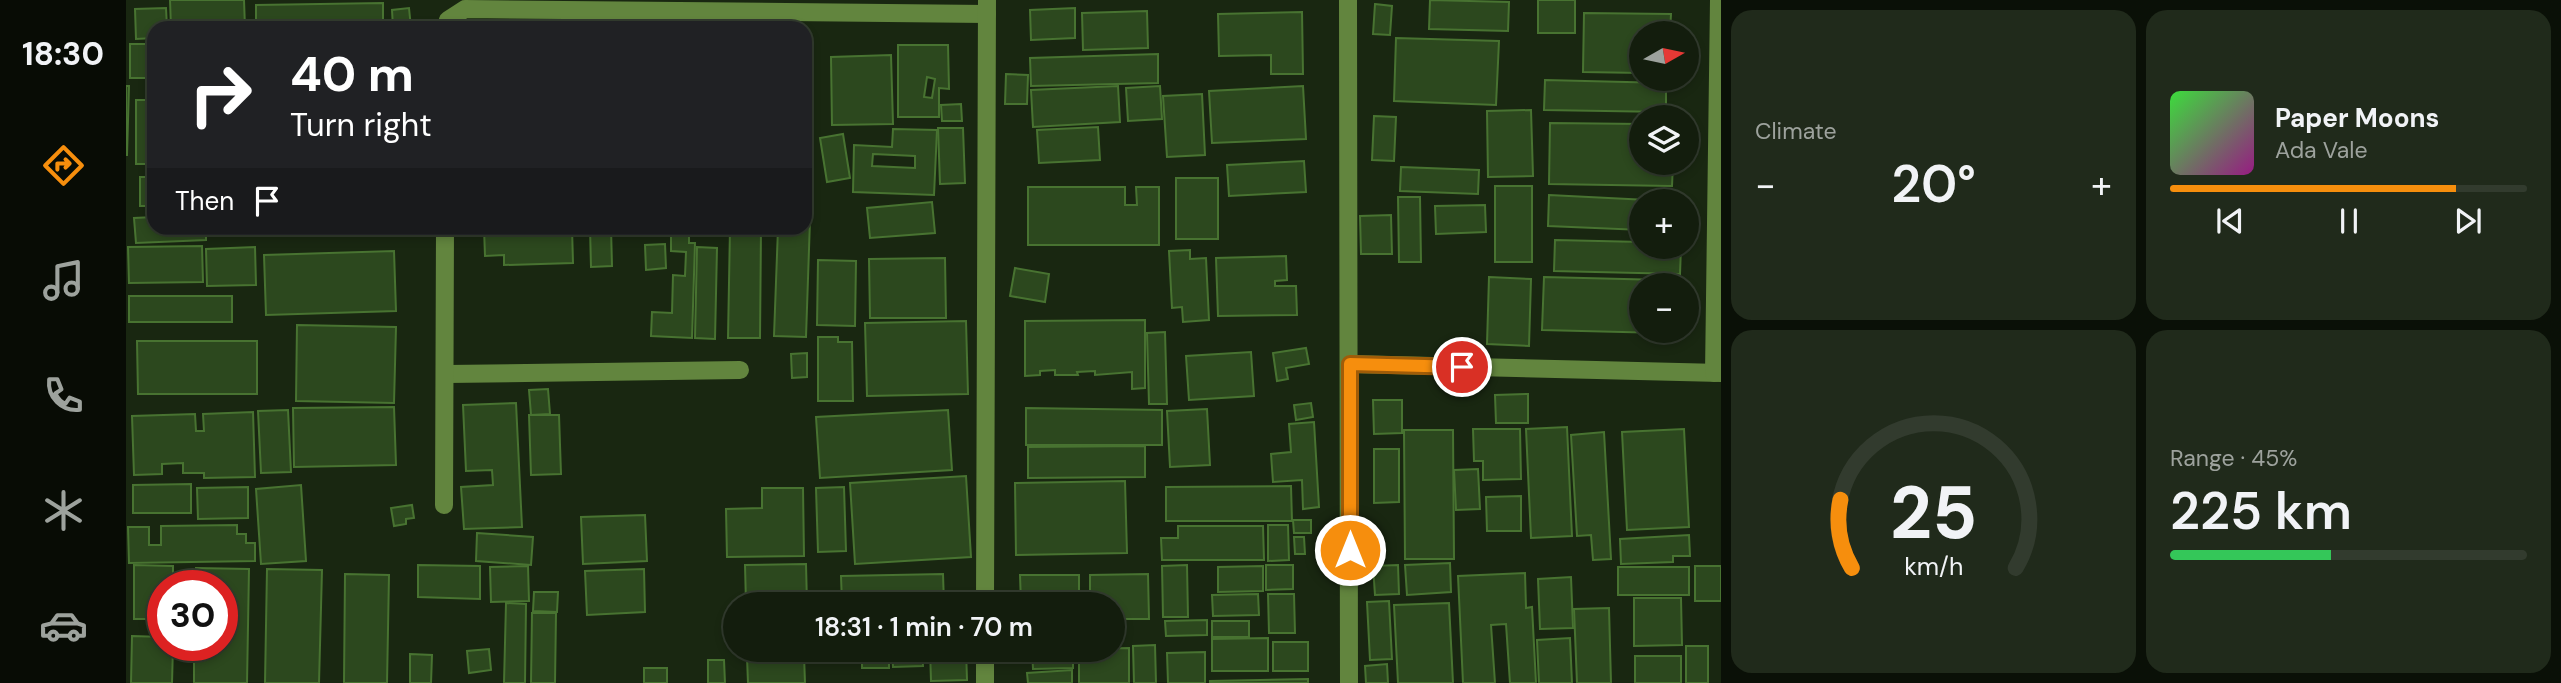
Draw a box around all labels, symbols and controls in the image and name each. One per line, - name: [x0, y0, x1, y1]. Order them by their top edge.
- north arrow: [1629, 21, 1699, 91]
- map controls: [1629, 21, 1699, 343]
- text: 18:30: [22, 33, 104, 75]
- text: 40 m: [290, 42, 414, 106]
- icon: right: [175, 49, 266, 140]
- text: Paper Moons: [2275, 101, 2439, 135]
- text: Turn right: [290, 104, 432, 146]
- button: layers: [1629, 105, 1699, 175]
- text: Climate: [1755, 116, 1837, 146]
- text: Ada Vale: [2275, 135, 2368, 165]
- icon: directions: [39, 141, 88, 190]
- text: 20°: [1891, 150, 1976, 218]
- text: −: [1755, 160, 1776, 210]
- text: +: [2091, 160, 2112, 210]
- icon: arrive: [248, 182, 286, 220]
- text: Then: [175, 184, 234, 218]
- button: +: [1629, 189, 1699, 259]
- icon: previous: [2211, 202, 2249, 240]
- icon: pause: [2330, 202, 2368, 240]
- icon: next: [2449, 202, 2487, 240]
- icon: music: [39, 256, 88, 305]
- button: −: [1629, 273, 1699, 343]
- pin: [1432, 337, 1492, 397]
- icon: arrive: [1443, 348, 1481, 386]
- icon: phone: [39, 371, 88, 420]
- text: Range · 45%: [2170, 443, 2297, 473]
- text: 25: [1890, 466, 1977, 561]
- text: 225 km: [2170, 477, 2352, 545]
- icon: climate: [39, 486, 88, 535]
- position arrow: [1313, 513, 1387, 587]
- text: km/h: [1904, 549, 1963, 582]
- speed limit sign: 30: [147, 570, 238, 661]
- icon: car: [39, 601, 88, 650]
- text: 18:31 · 1 min · 70 m: [815, 610, 1033, 644]

